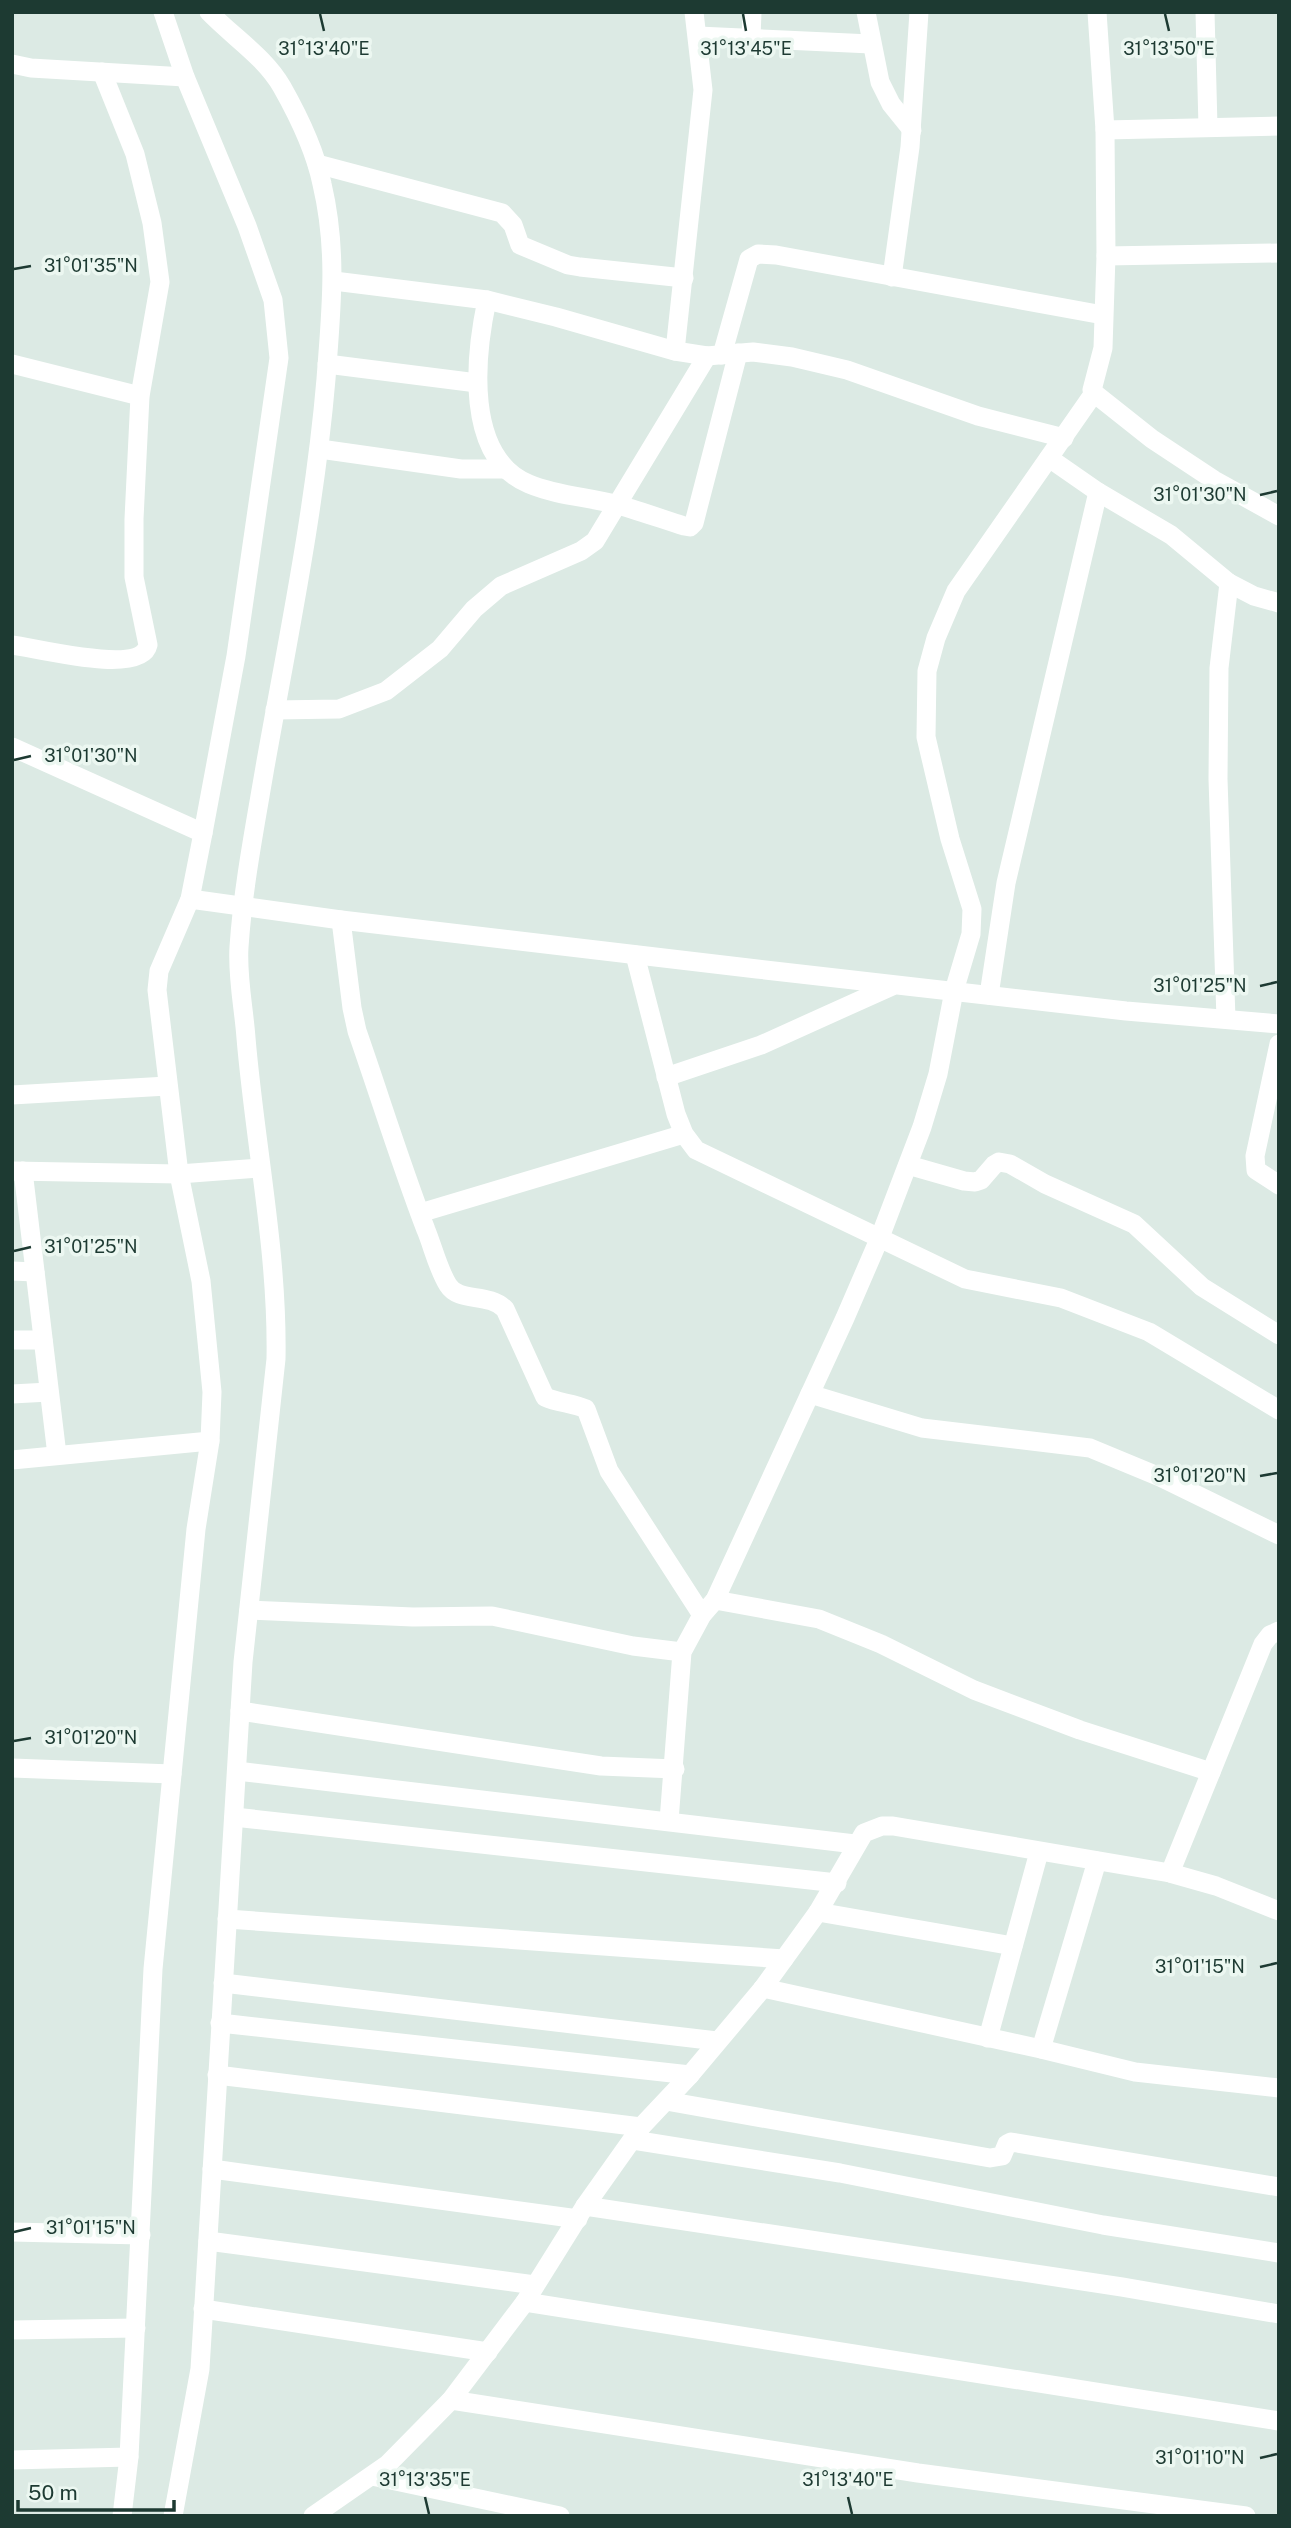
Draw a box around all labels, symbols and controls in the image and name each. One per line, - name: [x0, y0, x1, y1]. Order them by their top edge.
- text: 31°13'40"E: [278, 38, 370, 59]
- text: 31°13'45"E: [700, 38, 792, 59]
- text: 31°13'50"E: [1123, 38, 1215, 59]
- text: 31°01'35"N: [44, 255, 138, 276]
- text: 31°01'30"N: [1153, 484, 1247, 505]
- text: 31°01'30"N: [44, 745, 138, 766]
- text: 31°01'25"N: [1153, 975, 1247, 996]
- text: 31°01'25"N: [44, 1236, 138, 1257]
- text: 31°01'20"N: [1154, 1465, 1246, 1486]
- text: 31°01'20"N: [45, 1727, 137, 1748]
- text: 31°01'15"N: [1155, 1956, 1245, 1977]
- text: 31°01'15"N: [46, 2217, 136, 2238]
- text: 31°01'10"N: [1155, 2447, 1245, 2468]
- scale bar: [18, 2468, 173, 2512]
- text: 31°13'35"E: [379, 2469, 471, 2490]
- text: 31°13'40"E: [802, 2469, 894, 2490]
- text: 50 m: [28, 2480, 78, 2505]

